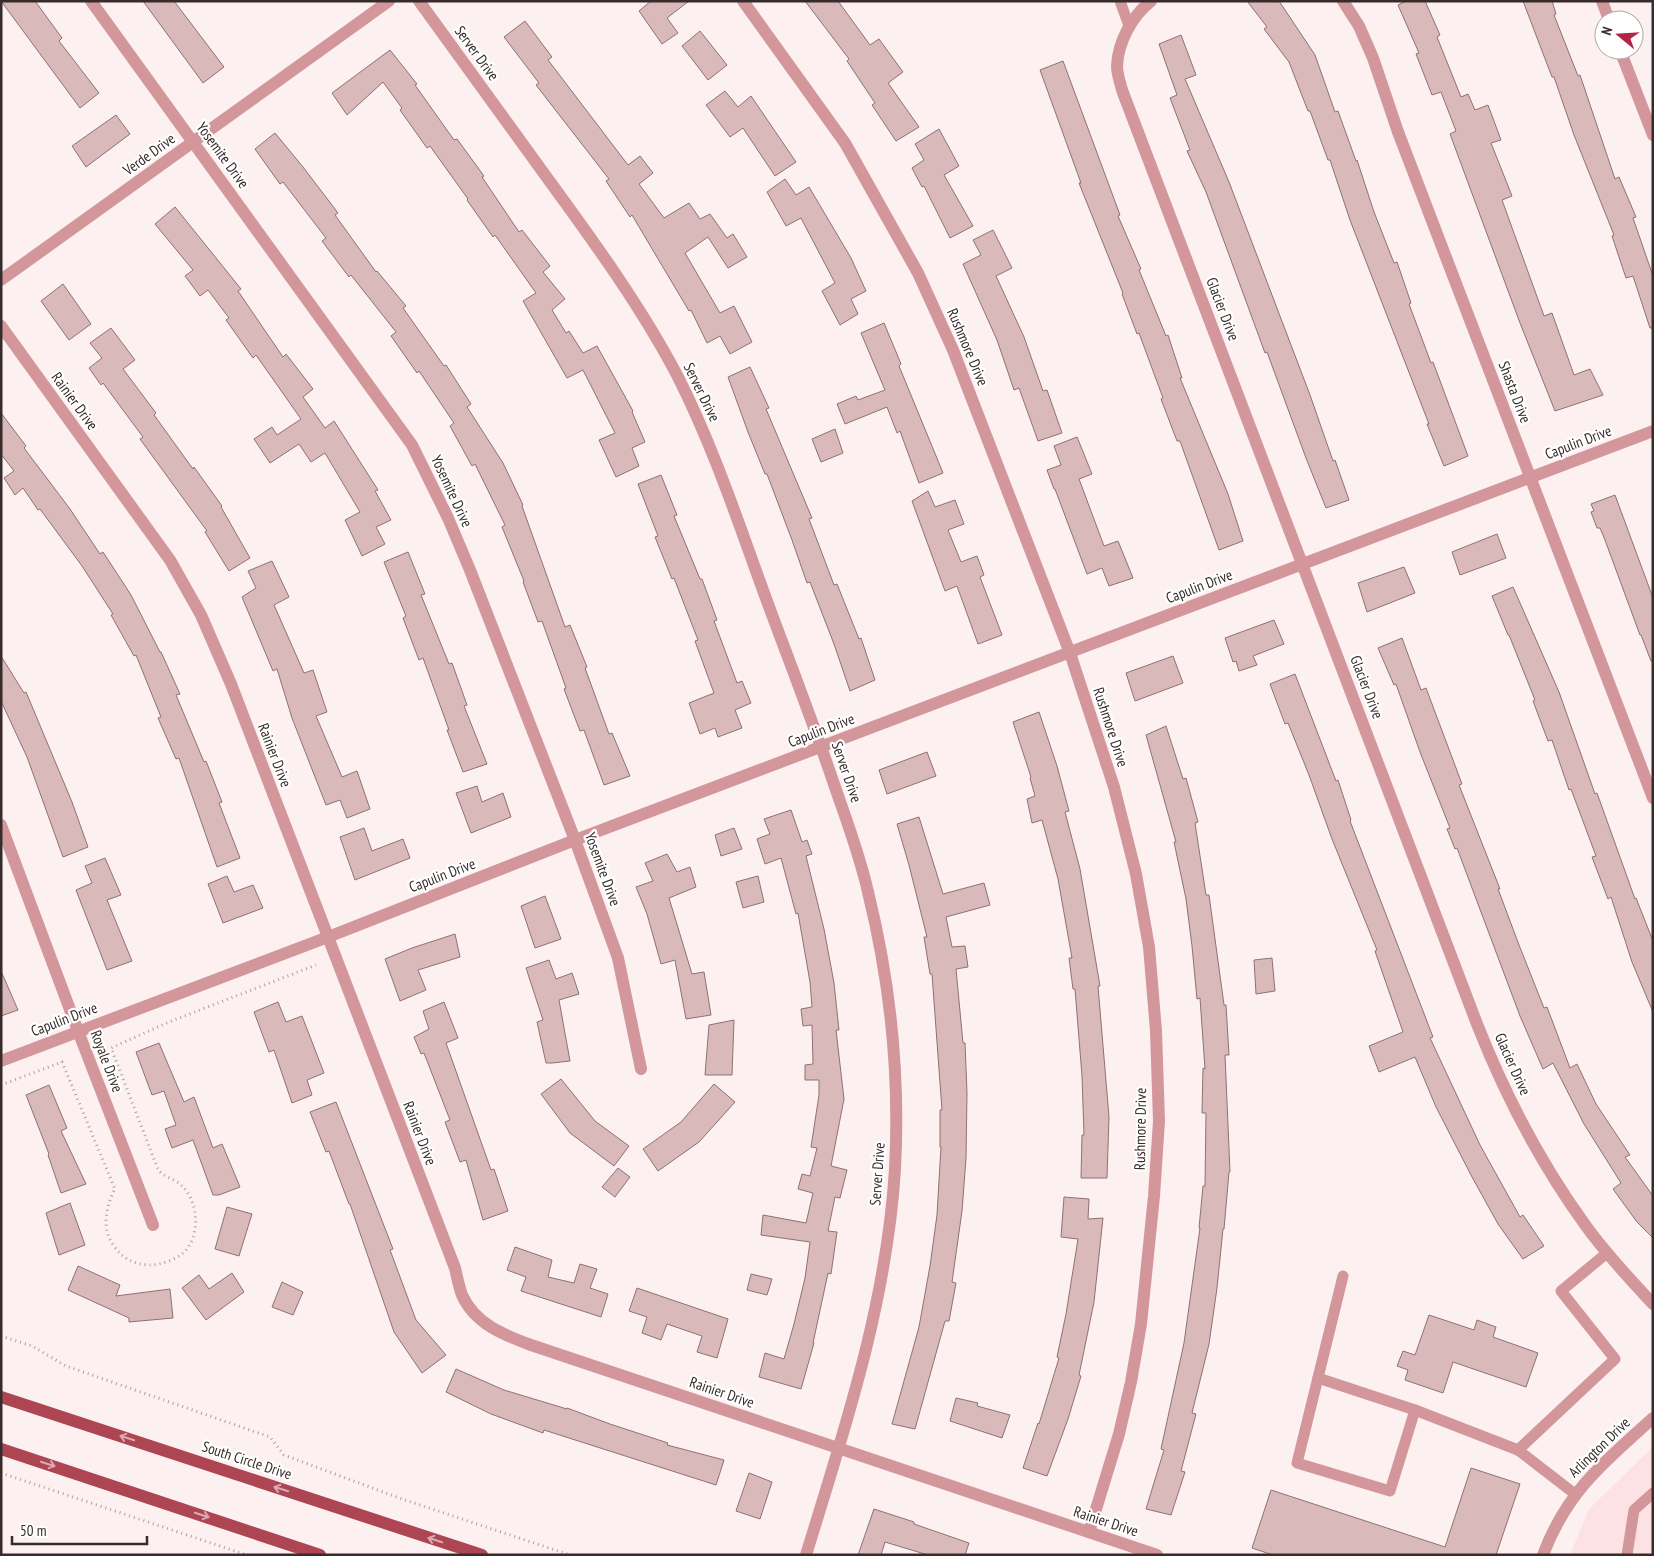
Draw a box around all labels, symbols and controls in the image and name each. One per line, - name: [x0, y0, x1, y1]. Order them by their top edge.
- north arrow: [1594, 10, 1644, 60]
- street label: Server Drive: [451, 22, 503, 84]
- text: N: [1597, 25, 1616, 37]
- street label: Yosemite Drive: [193, 118, 253, 192]
- street label: Verde Drive: [118, 129, 179, 180]
- street label: Glacier Drive: [1202, 275, 1244, 343]
- street label: Rushmore Drive: [943, 305, 993, 389]
- street label: Shasta Drive: [1495, 358, 1535, 426]
- street label: Server Drive: [680, 359, 724, 425]
- street label: Rainier Drive: [48, 368, 102, 434]
- street label: Capulin Drive: [1542, 421, 1614, 463]
- street label: Yosemite Drive: [427, 452, 477, 530]
- street label: Capulin Drive: [1163, 565, 1235, 607]
- street label: Glacier Drive: [1346, 653, 1388, 721]
- street label: Rushmore Drive: [1089, 685, 1133, 769]
- street label: Capulin Drive: [785, 709, 857, 751]
- street label: Rainier Drive: [254, 720, 296, 790]
- street label: Server Drive: [828, 739, 866, 805]
- street label: Yosemite Drive: [581, 829, 625, 909]
- street label: Capulin Drive: [406, 854, 478, 896]
- street label: Capulin Drive: [28, 998, 100, 1040]
- street label: Royale Drive: [87, 1027, 127, 1095]
- street label: Glacier Drive: [1491, 1030, 1535, 1098]
- street label: Rushmore Drive: [1130, 1088, 1150, 1170]
- street label: Rainier Drive: [399, 1098, 441, 1168]
- street label: Server Drive: [865, 1142, 889, 1206]
- street label: Rainier Drive: [687, 1372, 757, 1412]
- street label: Arlington Drive: [1564, 1413, 1634, 1481]
- one-way arrow: [119, 1433, 135, 1442]
- street label: South Circle Drive: [200, 1437, 294, 1483]
- one-way arrow: [39, 1460, 55, 1469]
- one-way arrow: [273, 1483, 289, 1493]
- street label: Rainier Drive: [1071, 1502, 1141, 1540]
- one-way arrow: [193, 1511, 209, 1521]
- scale bar: [12, 1514, 148, 1546]
- text: 50 m: [20, 1521, 46, 1540]
- one-way arrow: [428, 1534, 444, 1544]

